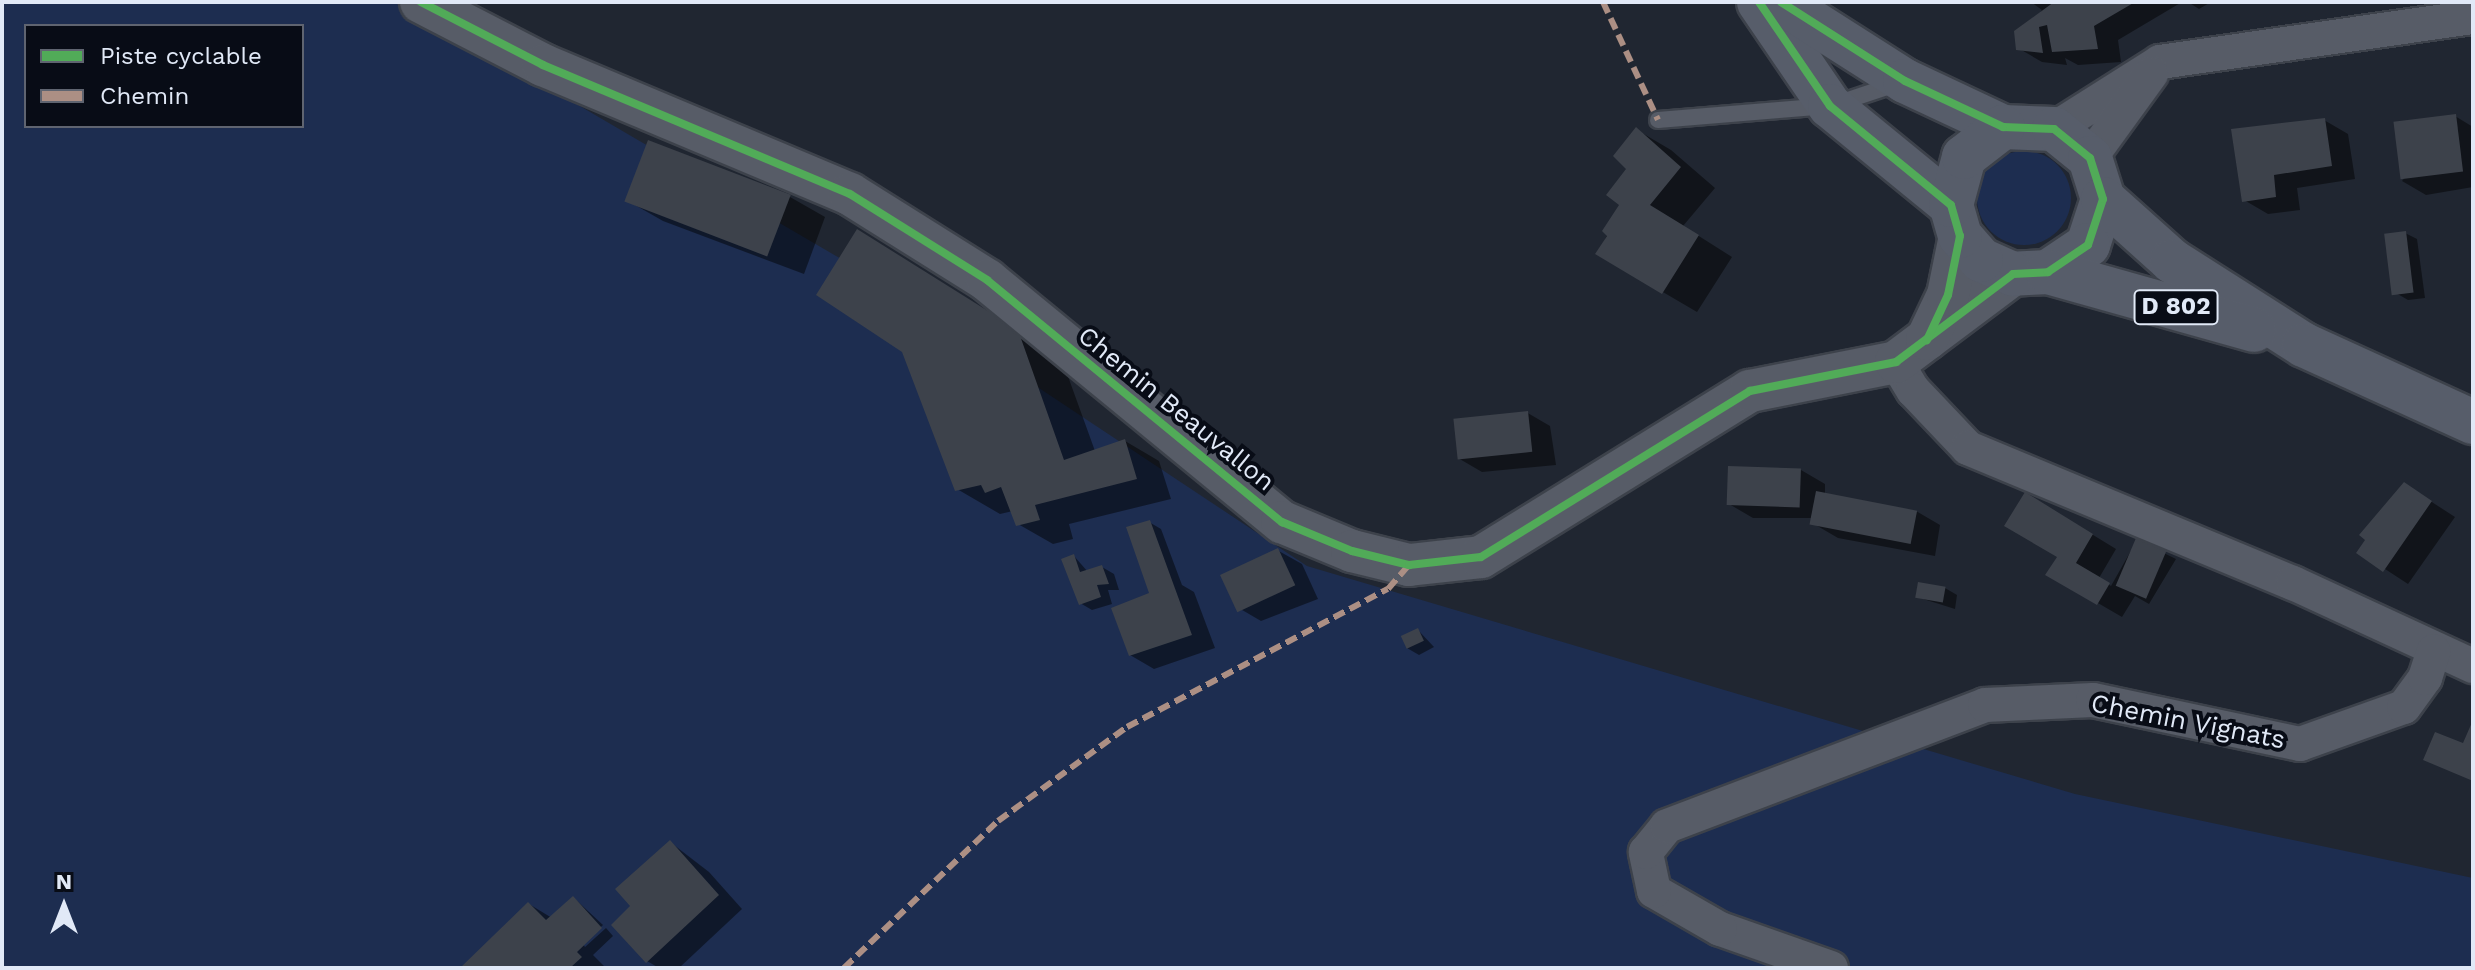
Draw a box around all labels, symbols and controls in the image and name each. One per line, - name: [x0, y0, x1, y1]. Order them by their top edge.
- legend: [24, 24, 304, 128]
- text: Piste cyclable: [100, 42, 262, 70]
- text: Chemin: [100, 82, 189, 110]
- road number: D 802: [2132, 287, 2220, 327]
- street label: Chemin Beauvallon: [1071, 320, 1281, 498]
- street label: Chemin Vignats: [2088, 688, 2288, 756]
- north arrow: [24, 866, 104, 946]
- text: N: [56, 869, 72, 894]

